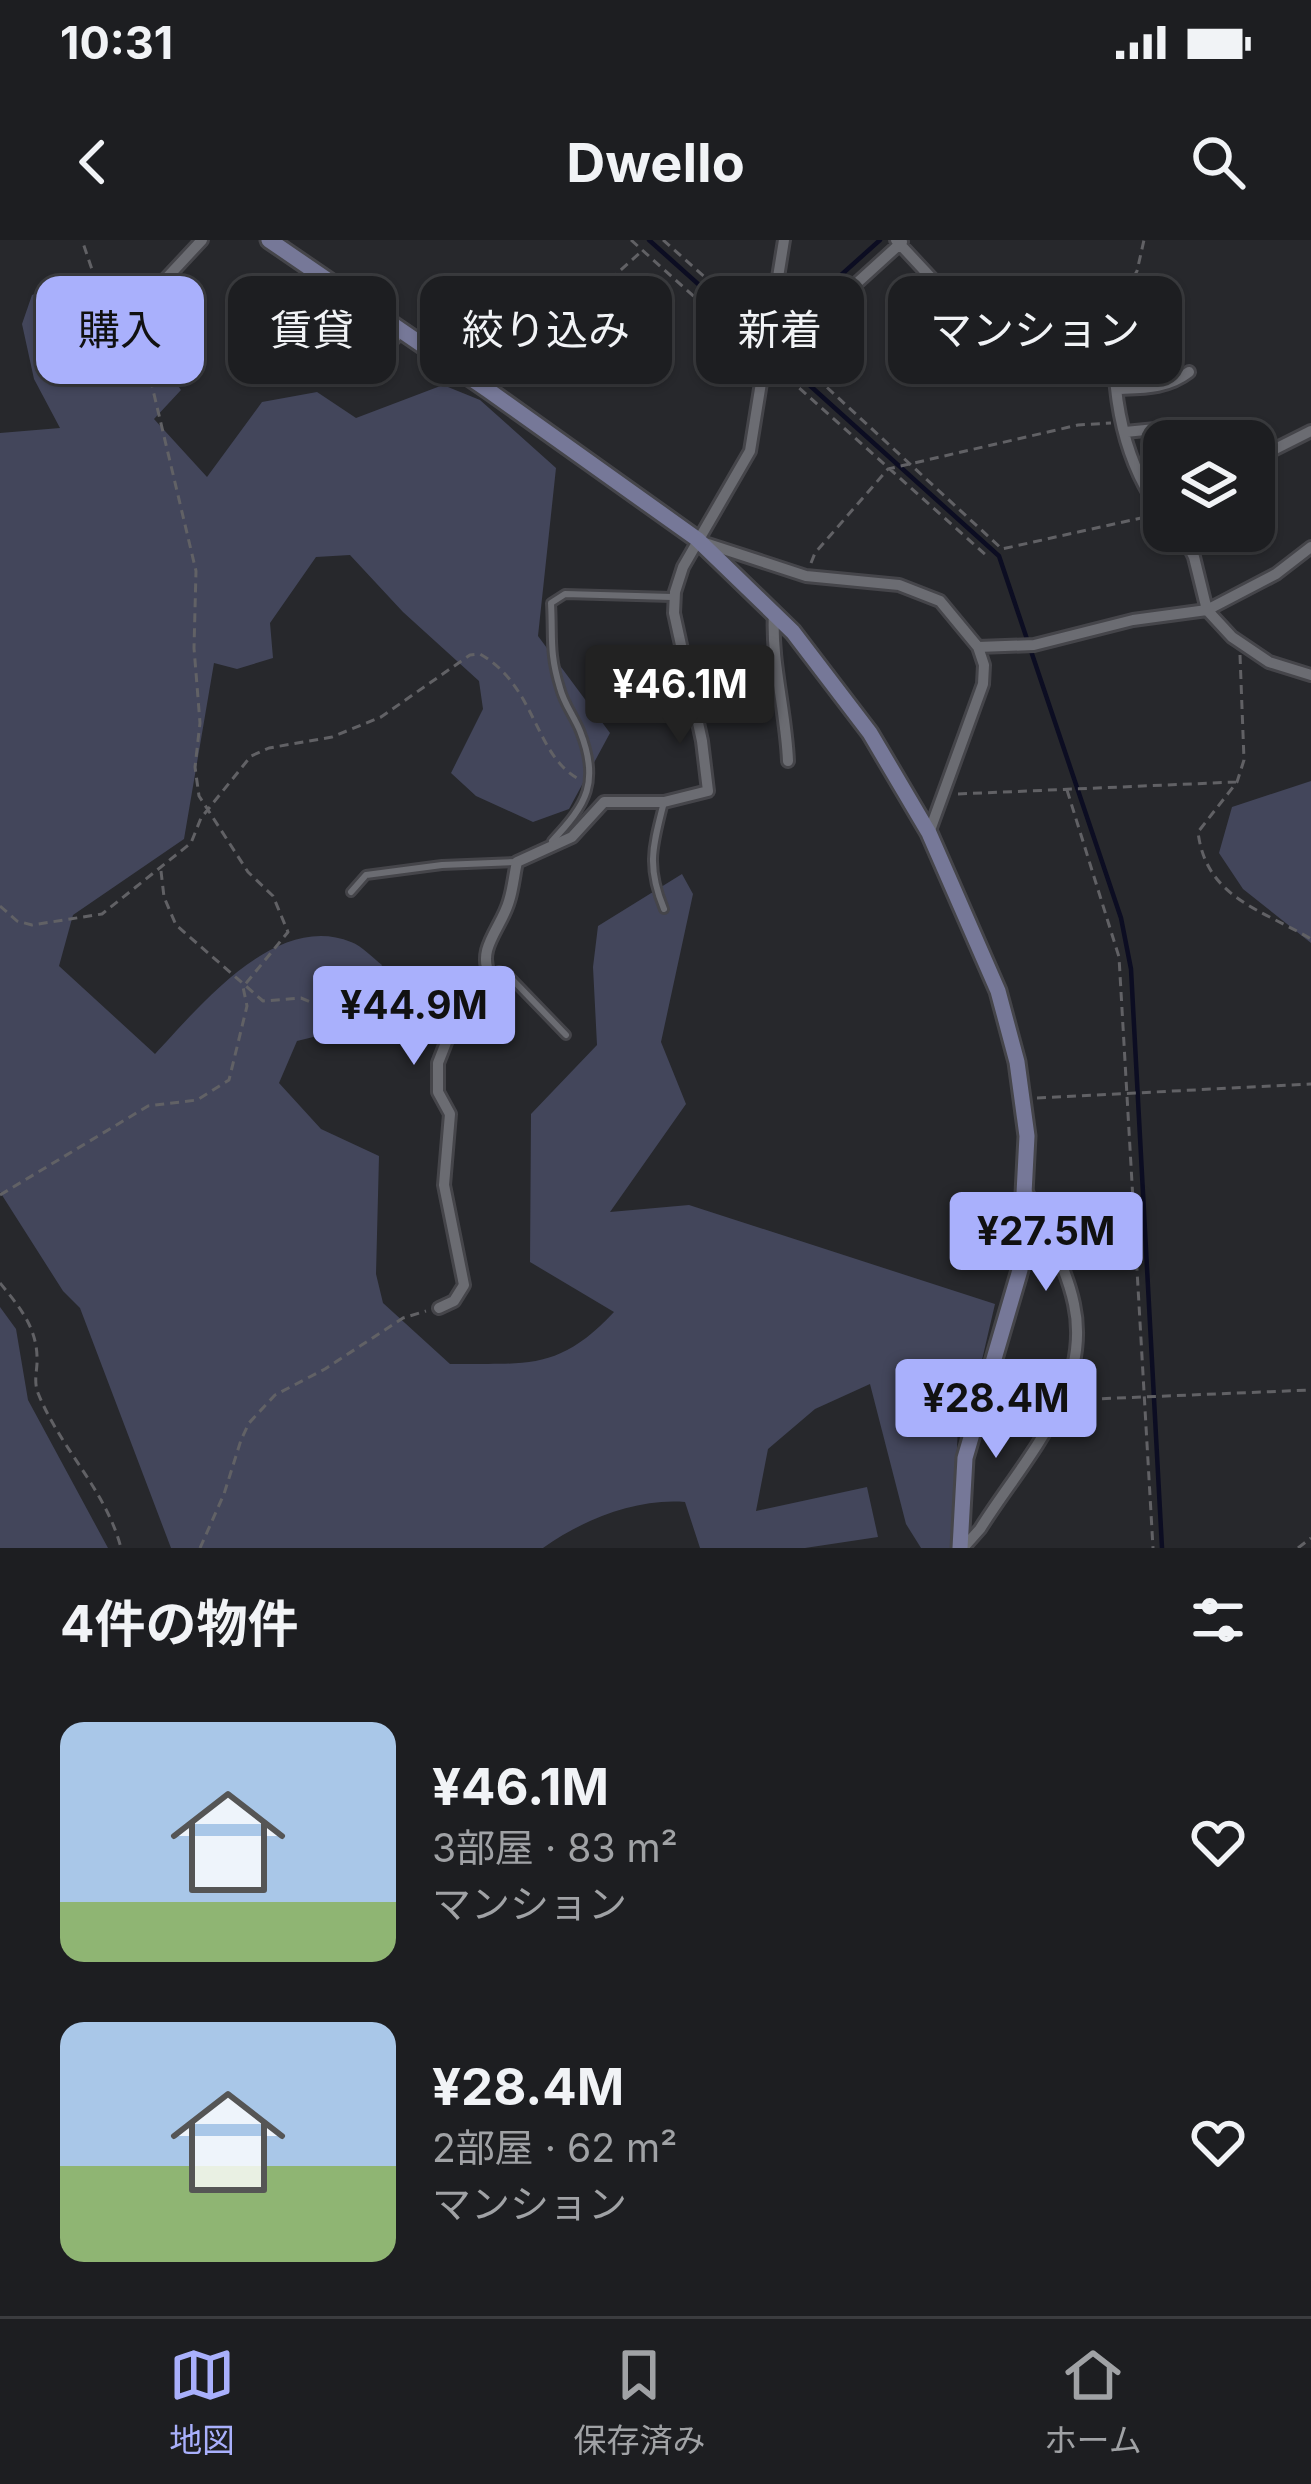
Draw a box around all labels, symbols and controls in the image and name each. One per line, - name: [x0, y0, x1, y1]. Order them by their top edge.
- text: 10:31: [60, 15, 173, 70]
- icon: back: [60, 129, 126, 195]
- icon: search: [1185, 129, 1251, 195]
- text: Dwello: [566, 130, 745, 195]
- chip: 購入: [36, 276, 204, 384]
- chip: 賃貸: [228, 276, 396, 384]
- chip: 絞り込み: [420, 276, 672, 384]
- chip: 新着: [696, 276, 864, 384]
- chip: マンション: [888, 276, 1182, 384]
- map controls: [1143, 420, 1275, 552]
- button: layers: [1143, 420, 1275, 552]
- pin: ¥46.1M: [582, 645, 778, 747]
- text: ¥46.1M: [612, 660, 748, 707]
- pin: ¥44.9M: [316, 966, 512, 1068]
- text: ¥44.9M: [340, 981, 488, 1028]
- pin: ¥27.5M: [948, 1192, 1144, 1294]
- text: ¥27.5M: [977, 1207, 1115, 1254]
- pin: ¥28.4M: [898, 1359, 1094, 1461]
- text: ¥28.4M: [922, 1374, 1070, 1421]
- icon: filters: [1185, 1587, 1251, 1653]
- text: 4件の物件: [60, 1593, 299, 1654]
- text: ¥46.1M: [432, 1756, 609, 1817]
- icon: home: [156, 1770, 300, 1914]
- icon: heart: [1185, 1809, 1251, 1875]
- text: 3部屋 · 83 m²: [432, 1824, 678, 1871]
- text: マンション: [432, 1880, 627, 1927]
- text: ¥28.4M: [432, 2056, 624, 2117]
- icon: home: [156, 2070, 300, 2214]
- icon: heart: [1185, 2109, 1251, 2175]
- text: 2部屋 · 62 m²: [432, 2124, 677, 2171]
- text: マンション: [432, 2180, 627, 2227]
- tab: 地図: [169, 2342, 235, 2462]
- tab: 保存済み: [573, 2342, 705, 2462]
- tab: ホーム: [1044, 2342, 1142, 2462]

